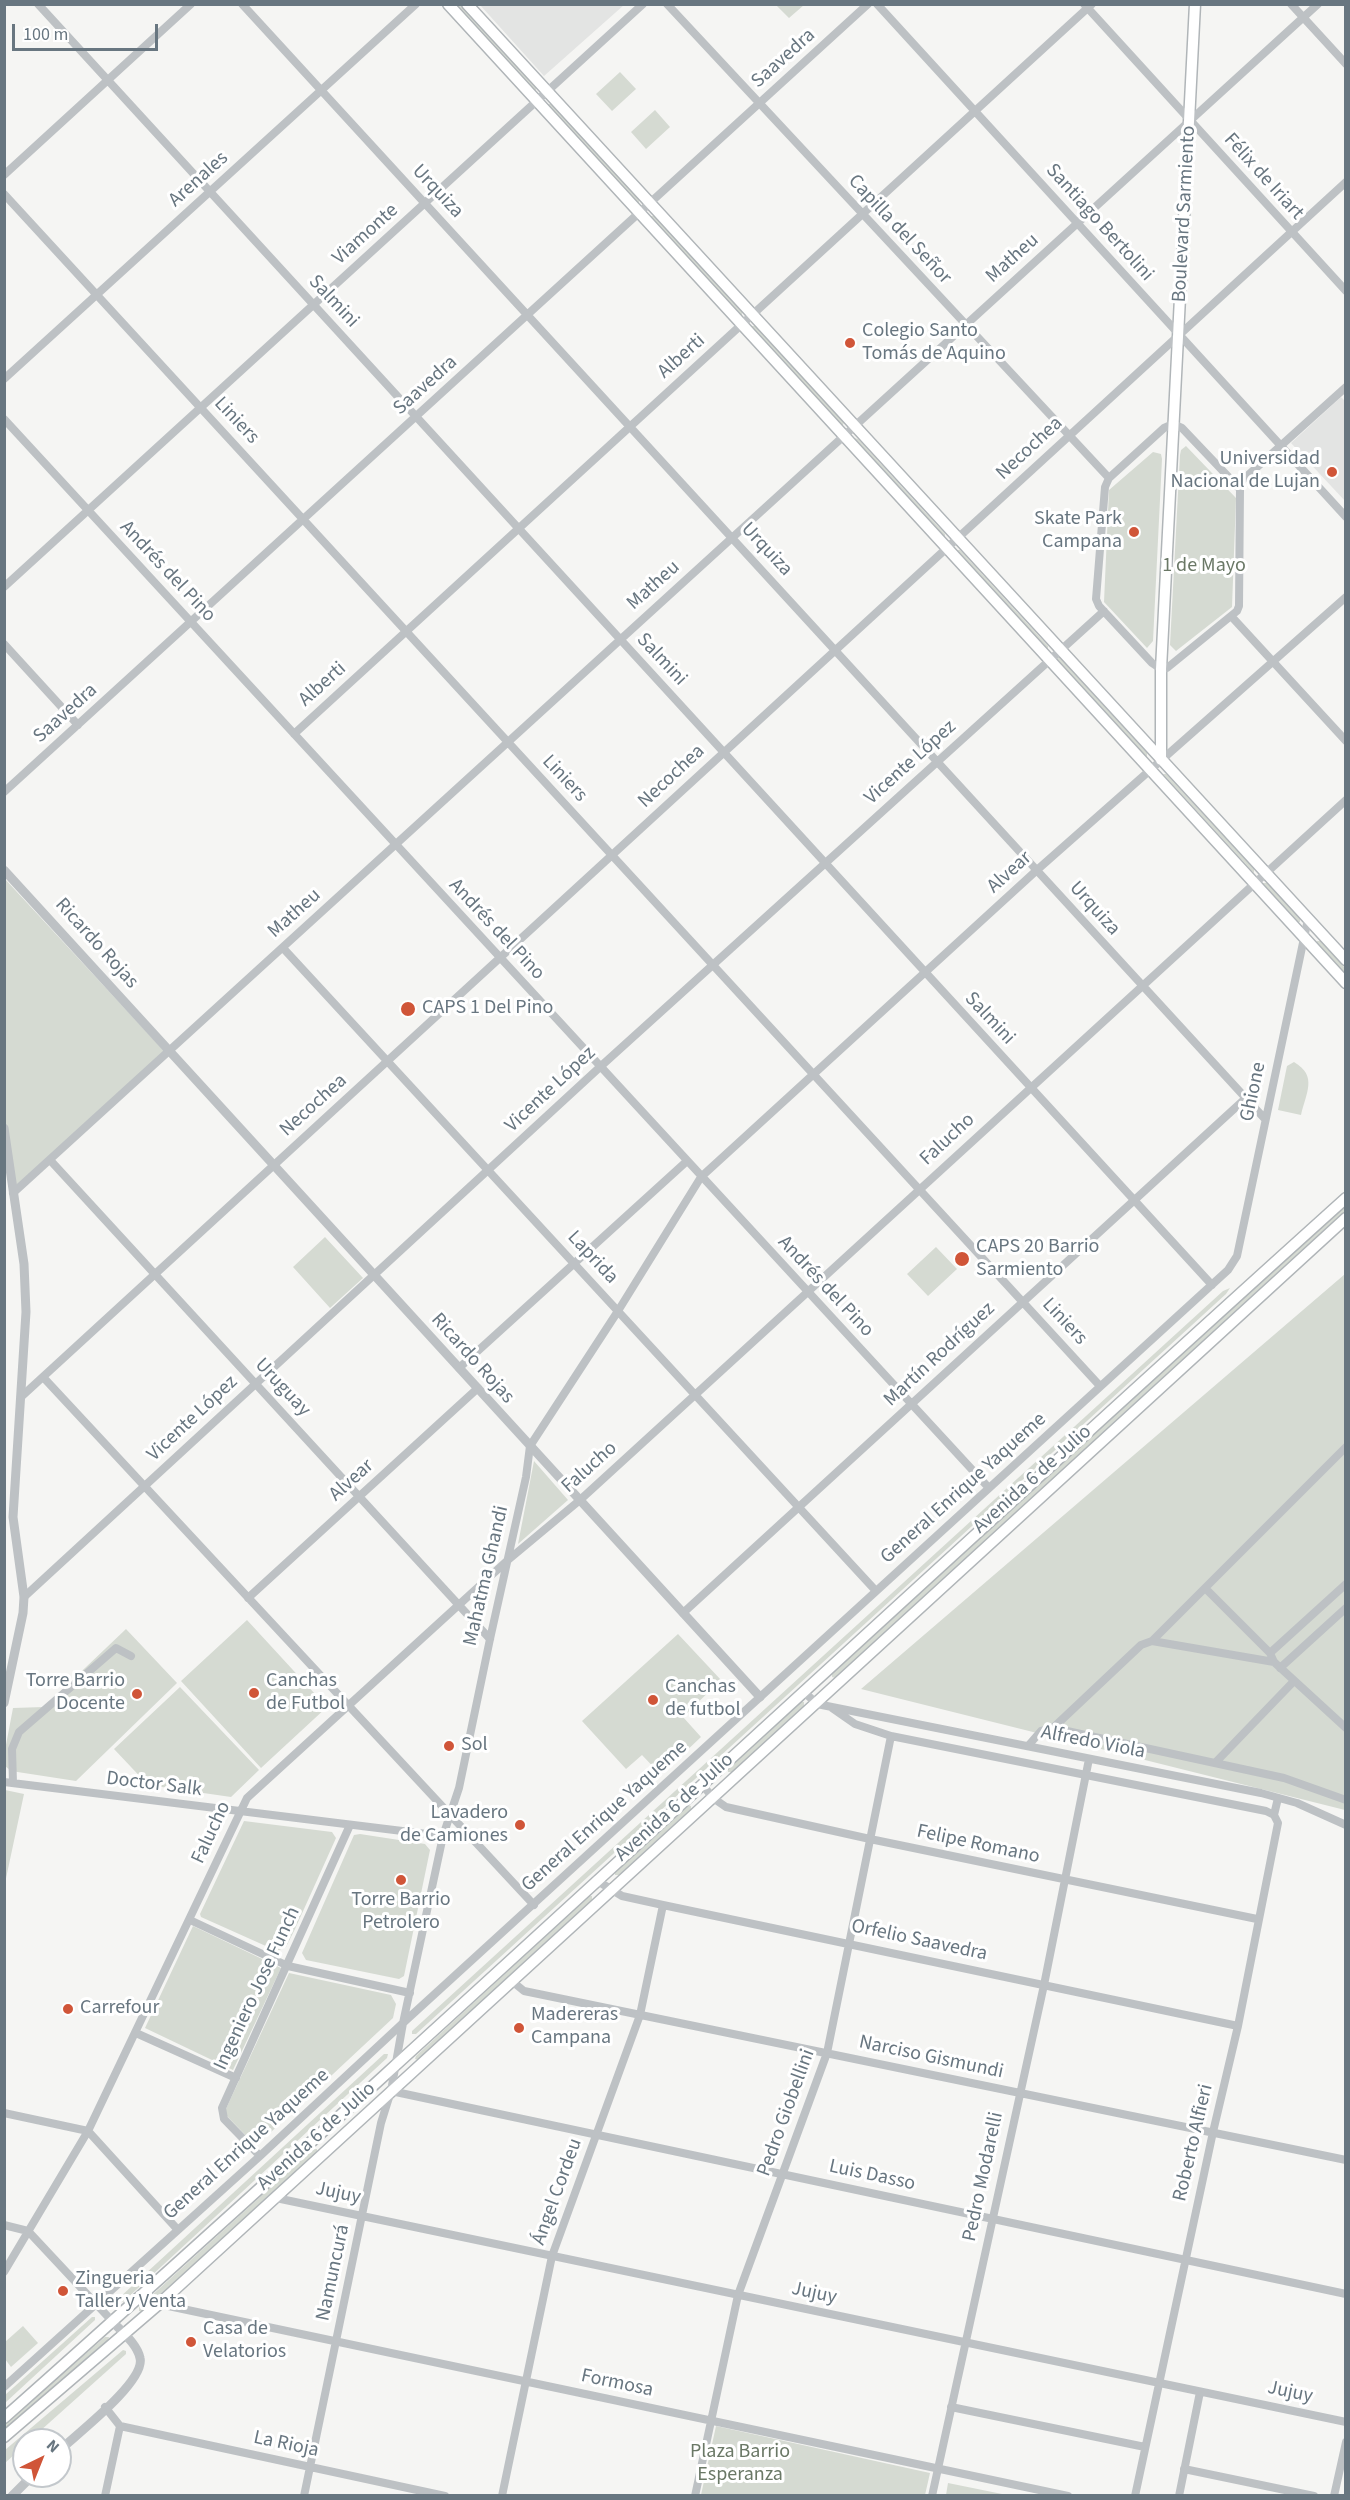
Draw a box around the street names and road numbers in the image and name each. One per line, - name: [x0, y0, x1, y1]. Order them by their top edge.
- street label: Saavedra: [747, 24, 821, 94]
- street label: Boulevard Sarmiento: [1168, 125, 1202, 303]
- street label: Félix de Iriart: [1218, 129, 1308, 225]
- street label: Arenales: [164, 147, 234, 213]
- street label: Santiago Bertolini: [1040, 159, 1158, 287]
- street label: Urquiza: [406, 160, 468, 224]
- street label: Capilla del Señor: [842, 170, 956, 290]
- street label: Viamonte: [328, 199, 404, 271]
- street label: Matheu: [982, 229, 1044, 289]
- street label: Salmini: [303, 271, 363, 333]
- street label: Alberti: [653, 329, 711, 385]
- street label: Saavedra: [389, 351, 463, 421]
- street label: Liniers: [208, 392, 264, 450]
- street label: Necochea: [992, 412, 1068, 486]
- street label: Andrés del Pino: [114, 516, 220, 628]
- street label: Urquiza: [735, 518, 797, 582]
- street label: Matheu: [623, 556, 685, 616]
- street label: Salmini: [631, 629, 691, 691]
- street label: Alberti: [294, 657, 352, 713]
- street label: Saavedra: [29, 679, 103, 749]
- street label: Vicente López: [860, 716, 962, 810]
- street label: Necochea: [634, 740, 710, 814]
- street label: Liniers: [536, 750, 592, 808]
- street label: Alvear: [983, 847, 1037, 899]
- street label: Andrés del Pino: [443, 874, 549, 986]
- street label: Urquiza: [1063, 877, 1125, 941]
- street label: Matheu: [264, 884, 326, 944]
- street label: Ricardo Rojas: [49, 894, 143, 994]
- street label: Salmini: [959, 988, 1019, 1050]
- street label: Vicente López: [501, 1042, 601, 1138]
- street label: Ghione: [1236, 1060, 1272, 1124]
- street label: Necochea: [275, 1070, 353, 1142]
- street label: Falucho: [916, 1109, 980, 1171]
- street label: Laprida: [561, 1226, 623, 1290]
- street label: Andrés del Pino: [772, 1231, 878, 1343]
- street label: Liniers: [1036, 1293, 1092, 1351]
- street label: Martín Rodríguez: [880, 1298, 1000, 1412]
- street label: Ricardo Rojas: [425, 1309, 519, 1409]
- street label: Uruguay: [249, 1354, 315, 1422]
- street label: Vicente López: [143, 1371, 243, 1467]
- street label: General Enrique Yaqueme: [876, 1408, 1052, 1570]
- street label: Avenida 6 de Julio: [969, 1420, 1097, 1540]
- street label: Falucho: [557, 1437, 623, 1499]
- street label: Alvear: [325, 1455, 379, 1507]
- street label: Mahatma Ghandi: [459, 1504, 515, 1648]
- street label: Alfredo Viola: [1039, 1721, 1147, 1765]
- street label: General Enrique Yaqueme: [517, 1736, 693, 1898]
- street label: Avenida 6 de Julio: [611, 1748, 739, 1868]
- street label: Doctor Salk: [105, 1767, 203, 1803]
- street label: Falucho: [187, 1798, 237, 1868]
- street label: Felipe Romano: [914, 1820, 1042, 1870]
- street label: Ingeniero Jose Funch: [210, 1904, 306, 2074]
- street label: Orfelio Saavedra: [849, 1915, 989, 1967]
- street label: Narciso Gismundi: [857, 2031, 1005, 2085]
- street label: Pedro Giobellini: [753, 2046, 821, 2180]
- street label: General Enrique Yaqueme: [159, 2064, 335, 2226]
- street label: Avenida 6 de Julio: [253, 2077, 381, 2197]
- street label: Roberto Alfieri: [1169, 2082, 1219, 2204]
- street label: Pedro Modarelli: [959, 2110, 1009, 2244]
- street label: Ángel Cordeu: [528, 2135, 588, 2249]
- street label: Luis Dasso: [827, 2155, 917, 2197]
- street label: Jujuy: [313, 2178, 363, 2210]
- street label: Namuncurá: [312, 2223, 356, 2323]
- street label: Jujuy: [789, 2278, 839, 2310]
- street label: Formosa: [579, 2365, 655, 2403]
- street label: Jujuy: [1265, 2377, 1315, 2409]
- street label: La Rioja: [251, 2426, 321, 2464]

